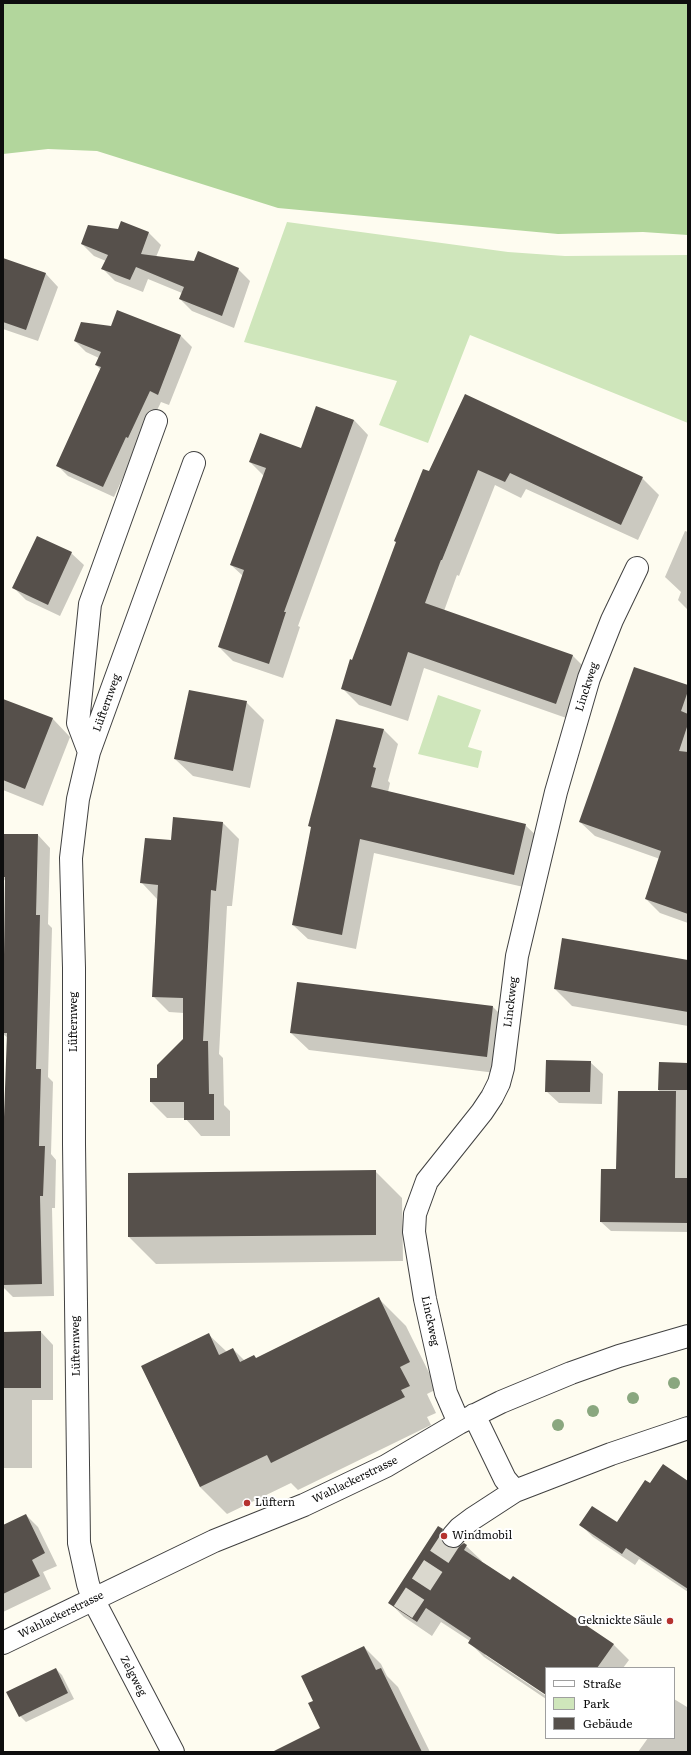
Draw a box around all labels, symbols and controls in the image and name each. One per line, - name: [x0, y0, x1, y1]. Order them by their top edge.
- street label: Linckweg: [573, 661, 601, 713]
- street label: Lüfternweg: [90, 672, 124, 734]
- street label: Linckweg: [501, 976, 521, 1028]
- street label: Lüfternweg: [67, 992, 81, 1052]
- street label: Linckweg: [418, 1295, 442, 1347]
- street label: Lüfternweg: [69, 1316, 83, 1376]
- street label: Wahlackerstrasse: [310, 1454, 400, 1506]
- place label: Lüftern: [255, 1496, 295, 1510]
- marker: Lüftern: [242, 1498, 252, 1508]
- place label: Windmobil: [452, 1529, 512, 1543]
- marker: Windmobil: [439, 1531, 449, 1541]
- street label: Wahlackerstrasse: [16, 1589, 106, 1641]
- place label: Geknickte Säule: [578, 1614, 662, 1628]
- marker: Geknickte Säule: [665, 1616, 675, 1626]
- street label: Zelgweg: [117, 1654, 149, 1698]
- legend: [545, 1667, 675, 1739]
- text: Straße: [583, 1674, 621, 1692]
- text: Park: [583, 1694, 609, 1712]
- text: Gebäude: [583, 1714, 632, 1732]

